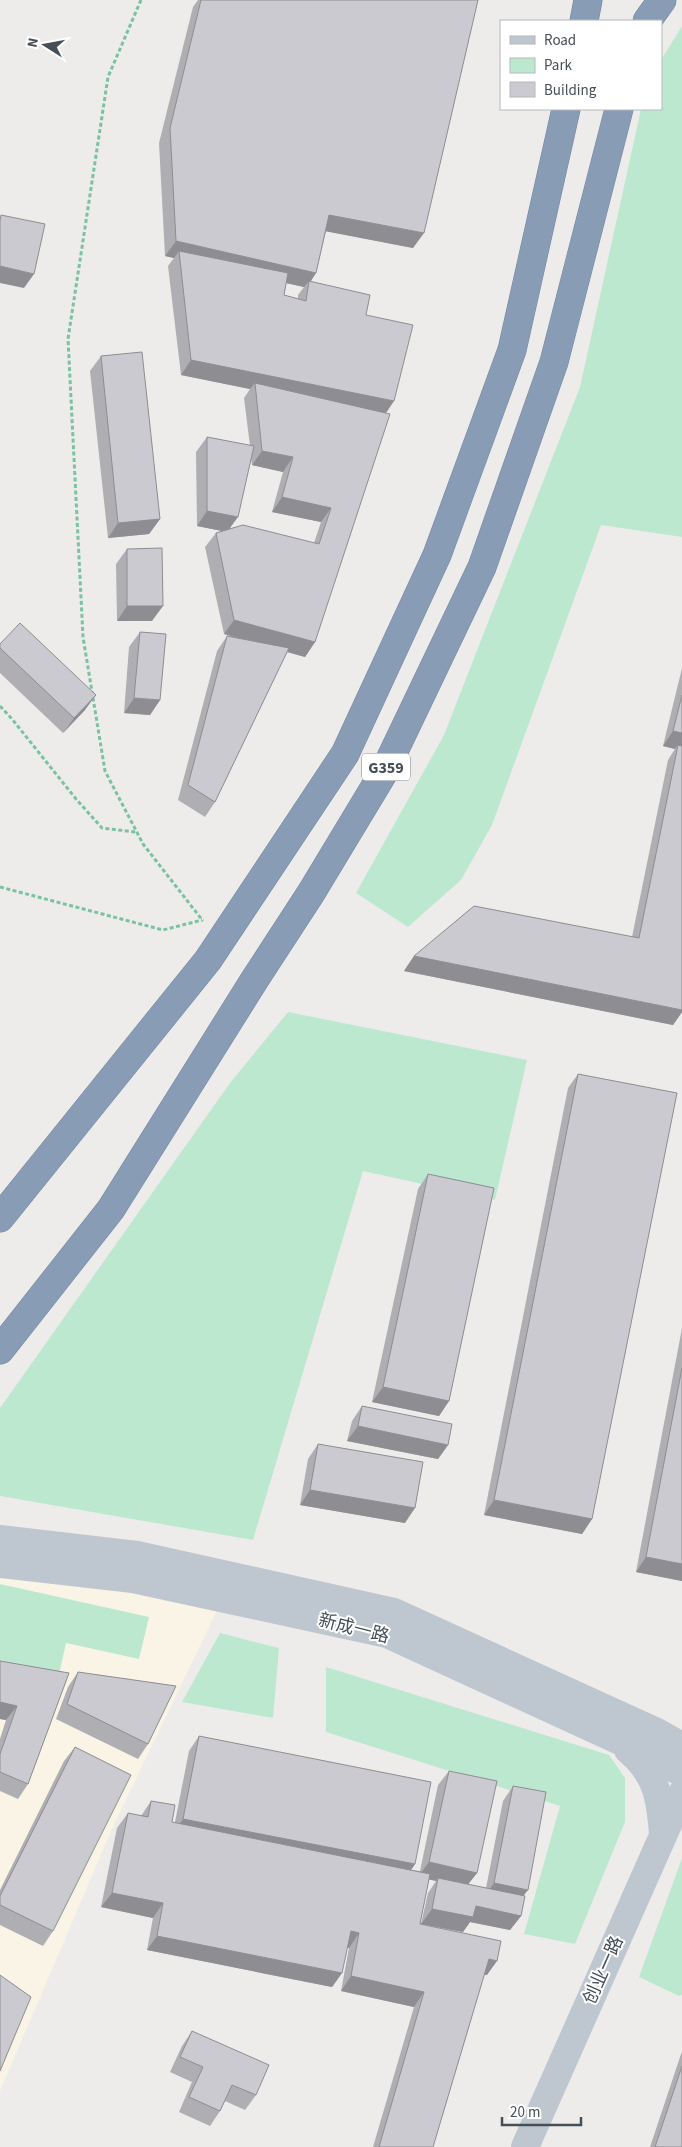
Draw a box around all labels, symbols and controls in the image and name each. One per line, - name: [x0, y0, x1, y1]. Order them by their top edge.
- north arrow: [20, 20, 70, 70]
- legend: [500, 20, 662, 110]
- text: Road: [544, 30, 576, 51]
- text: N: [23, 36, 44, 49]
- text: Park: [544, 55, 573, 76]
- text: Building: [544, 80, 597, 101]
- road number: G359: [362, 754, 410, 780]
- street label: 新成一路: [316, 1608, 392, 1649]
- street label: 创业一路: [577, 1932, 630, 2008]
- scale bar: [502, 2094, 581, 2126]
- text: 20 m: [510, 2102, 540, 2123]

